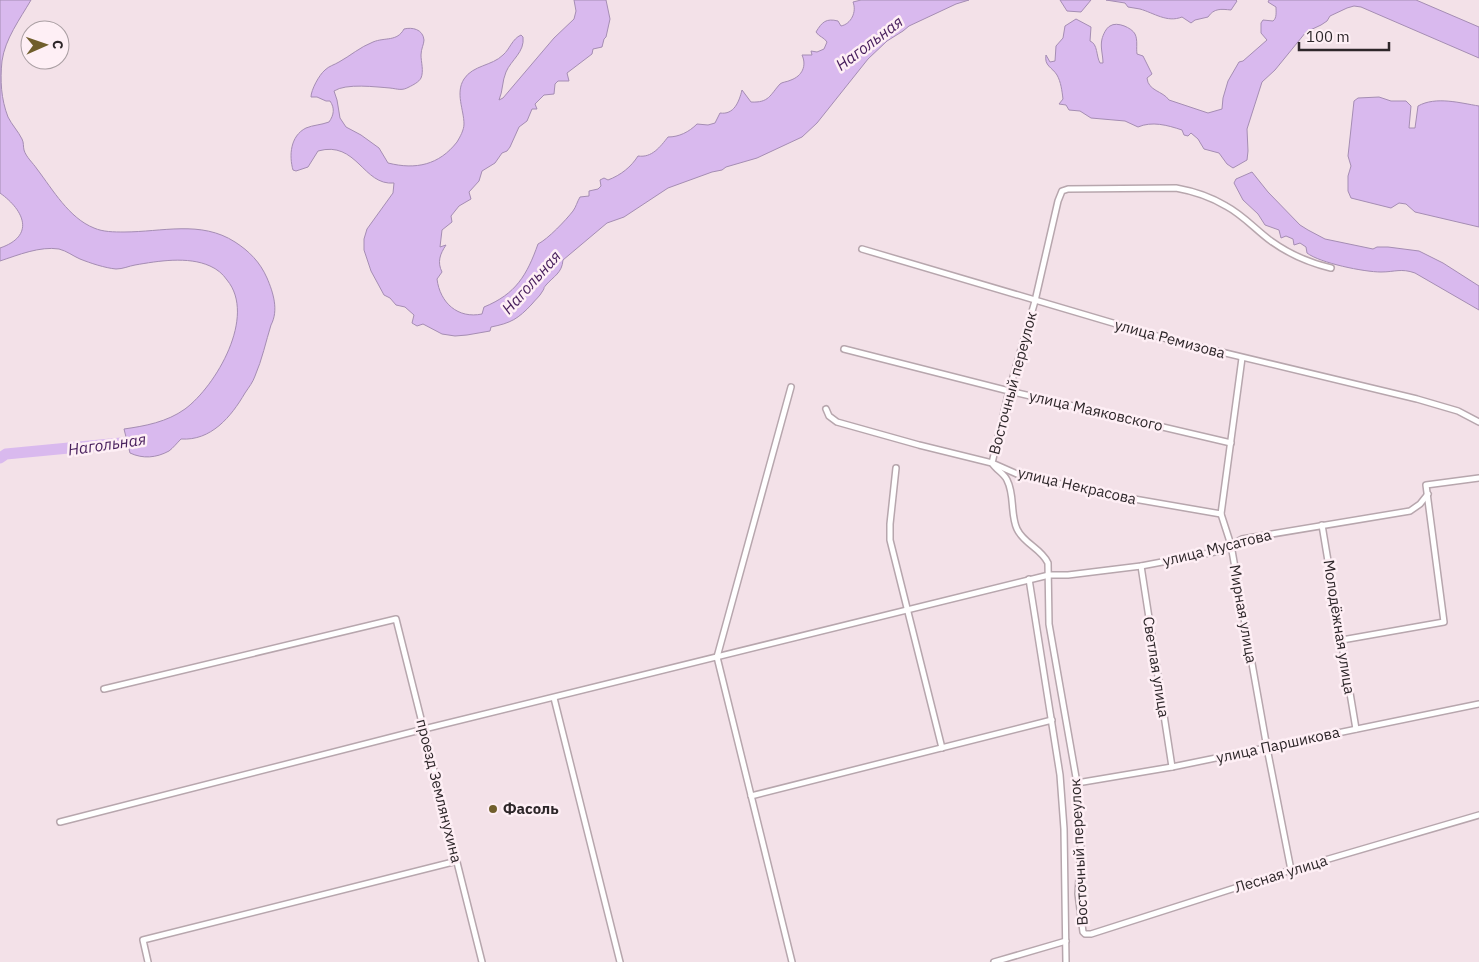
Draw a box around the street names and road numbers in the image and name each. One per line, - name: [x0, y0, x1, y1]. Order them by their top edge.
- street label: Восточный переулок: [984, 309, 1041, 456]
- street label: улица Ремизова: [1113, 315, 1227, 362]
- street label: улица Маяковского: [1027, 386, 1165, 435]
- street label: улица Некрасова: [1016, 463, 1138, 508]
- street label: улица Мусатова: [1161, 525, 1273, 570]
- street label: Молодёжная улица: [1319, 558, 1360, 695]
- street label: Мирная улица: [1225, 563, 1262, 665]
- street label: Светлая улица: [1139, 615, 1174, 719]
- street label: проезд Землянухина: [412, 717, 467, 865]
- street label: улица Паршикова: [1214, 722, 1341, 767]
- street label: Восточный переулок: [1065, 778, 1092, 926]
- street label: Лесная улица: [1232, 850, 1330, 897]

